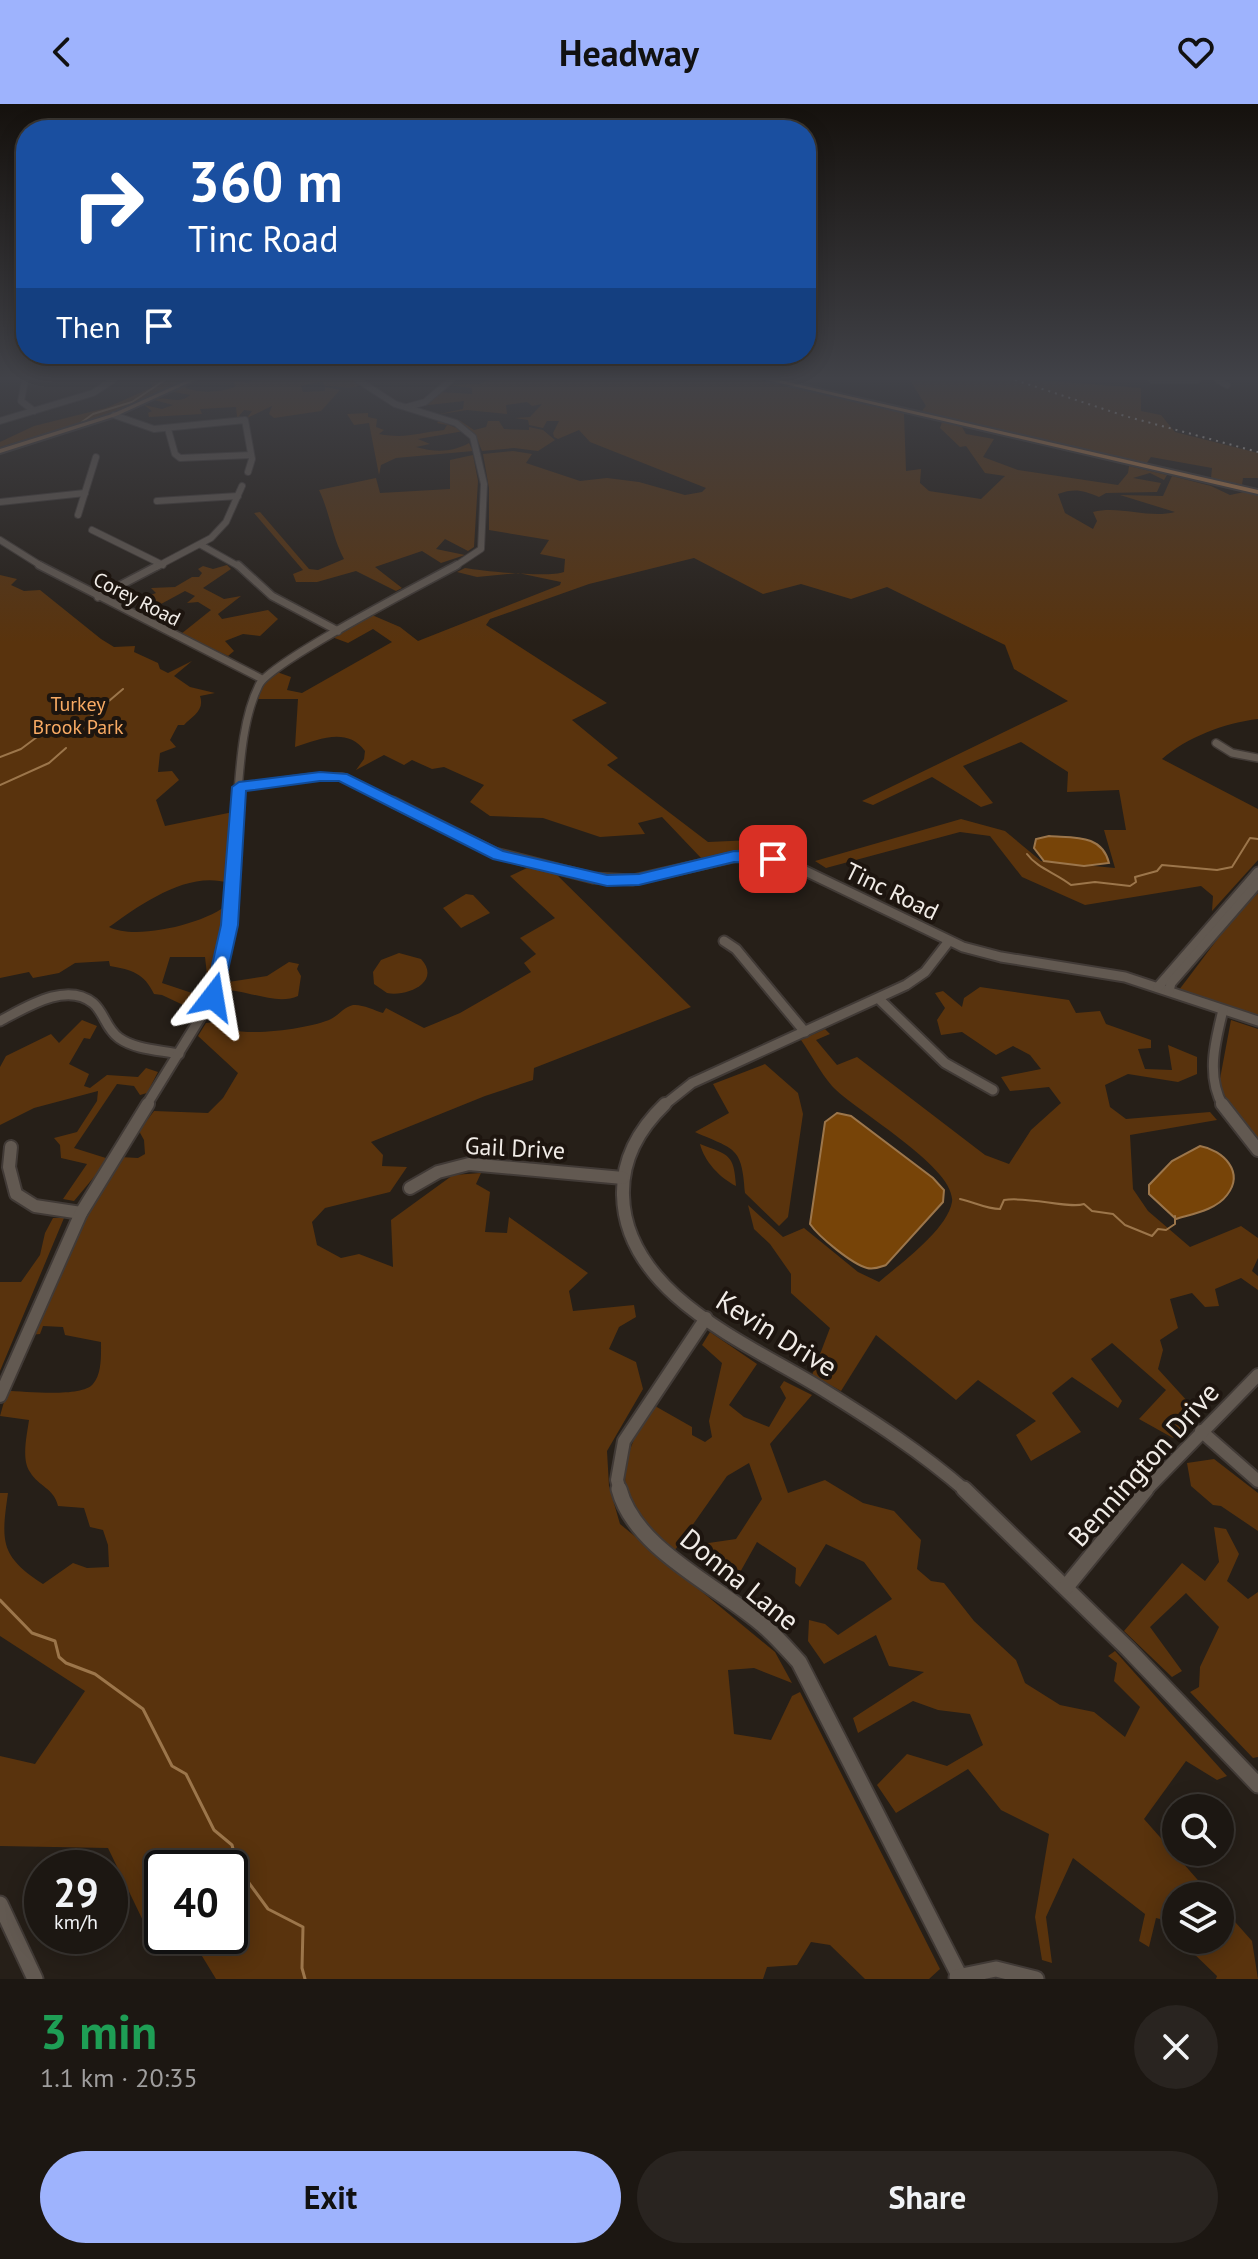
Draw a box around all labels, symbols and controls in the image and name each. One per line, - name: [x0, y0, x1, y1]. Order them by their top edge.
- text: Headway: [559, 29, 699, 76]
- icon: back: [40, 30, 84, 74]
- icon: heart: [1174, 30, 1218, 74]
- text: 360 m: [188, 145, 343, 217]
- icon: right: [56, 152, 160, 256]
- text: Tinc Road: [188, 215, 339, 262]
- icon: arrive: [137, 304, 181, 348]
- text: Then: [56, 307, 121, 346]
- street label: Corey Road: [89, 566, 185, 632]
- park label: Turkey Brook Park: [32, 691, 124, 740]
- pin: [739, 825, 807, 893]
- icon: arrive: [751, 837, 795, 881]
- street label: Tinc Road: [840, 855, 944, 927]
- position arrow: [171, 955, 255, 1039]
- street label: Gail Drive: [464, 1130, 566, 1166]
- street label: Kevin Drive: [710, 1281, 844, 1385]
- street label: Bennington Drive: [1059, 1374, 1227, 1554]
- street label: Donna Lane: [673, 1520, 807, 1638]
- map controls: [1162, 1794, 1234, 1954]
- button: search: [1162, 1794, 1234, 1866]
- speed limit sign: 40: [144, 1850, 248, 1954]
- text: 29: [53, 1866, 99, 1918]
- button: layers: [1162, 1882, 1234, 1954]
- text: km/h: [54, 1909, 98, 1935]
- text: 3 min: [40, 2000, 157, 2062]
- button: close: [1134, 2005, 1218, 2089]
- text: 1.1 km · 20:35: [40, 2061, 198, 2094]
- button: Exit: [40, 2151, 621, 2243]
- button: Share: [637, 2151, 1218, 2243]

